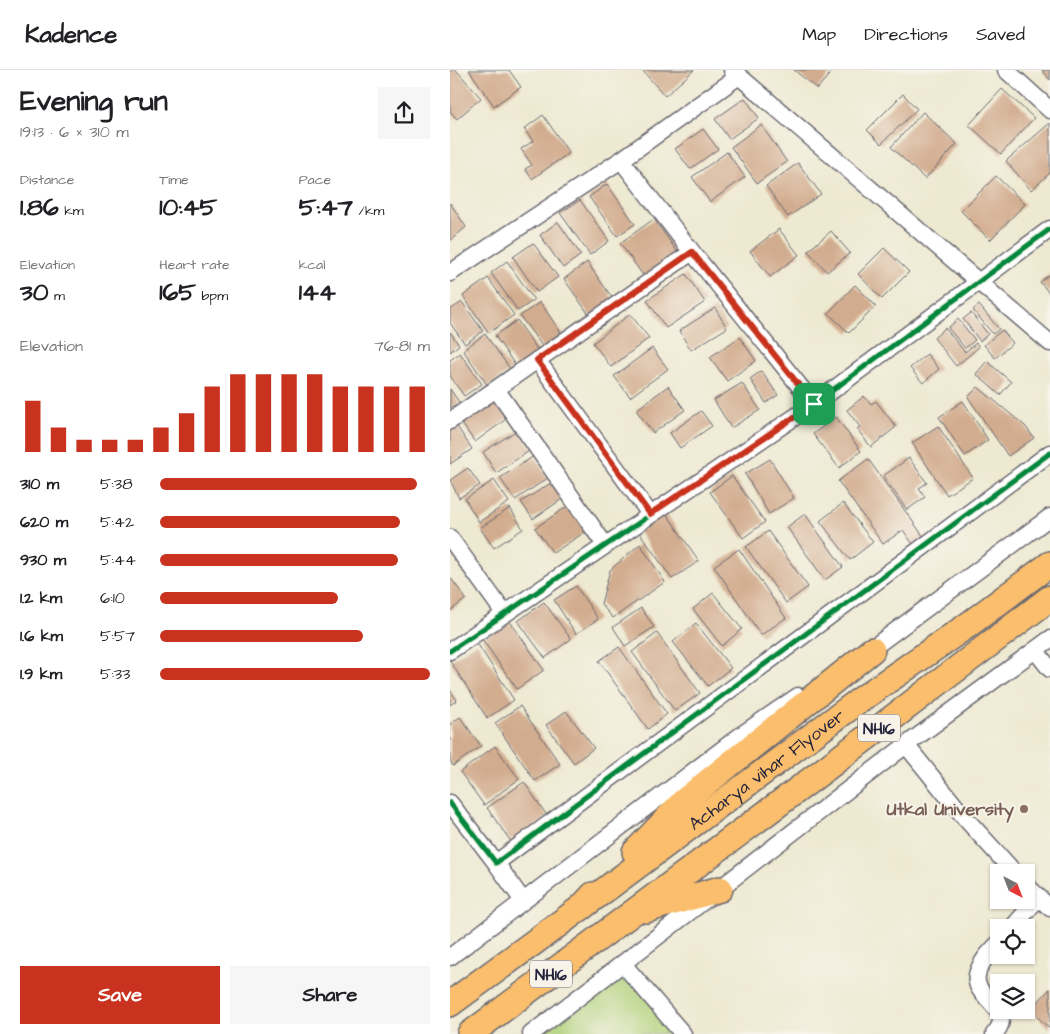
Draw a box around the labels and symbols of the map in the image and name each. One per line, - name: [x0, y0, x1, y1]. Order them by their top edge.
- pin: [793, 383, 835, 425]
- street label: Acharya vihar Flyover: [684, 704, 850, 836]
- road number: NH16: [858, 714, 900, 741]
- place label: Utkal University: [887, 797, 1014, 823]
- marker: Utkal University: [1018, 803, 1030, 815]
- north arrow: [990, 864, 1035, 909]
- road number: NH16: [530, 961, 572, 988]

